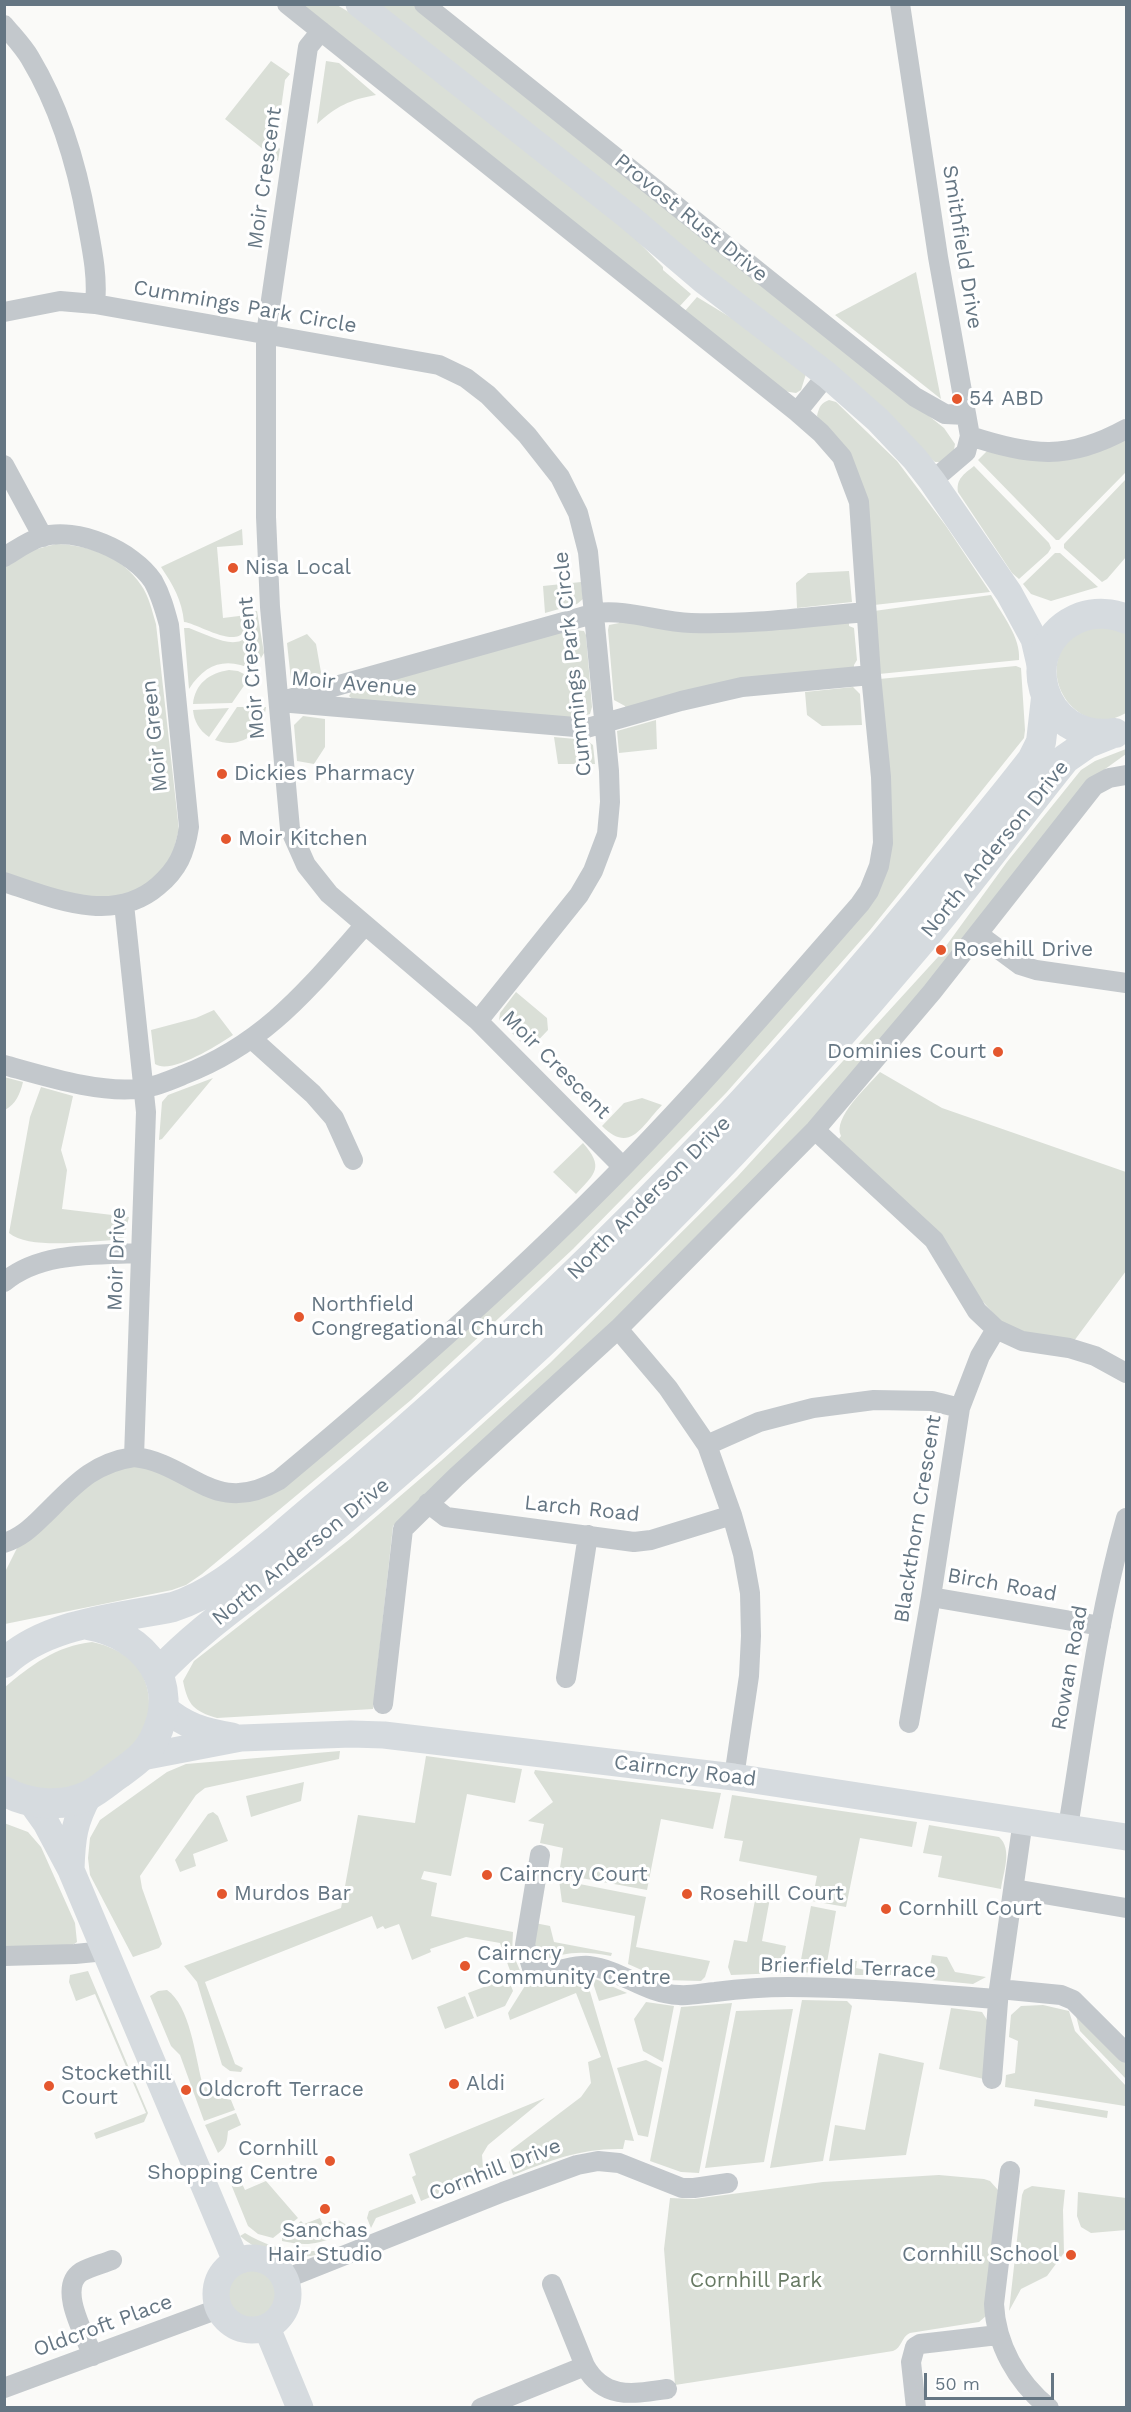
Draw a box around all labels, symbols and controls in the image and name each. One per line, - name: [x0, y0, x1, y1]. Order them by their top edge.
- street label: Moir Crescent: [243, 105, 287, 251]
- street label: Provost Rust Drive: [609, 148, 773, 288]
- street label: Smithfield Drive: [937, 163, 987, 331]
- street label: Cummings Park Circle: [131, 275, 359, 339]
- place label: 54 ABD: [969, 386, 1044, 412]
- marker: 54 ABD: [950, 392, 964, 406]
- street label: Cummings Park Circle: [549, 550, 597, 778]
- place label: Nisa Local: [245, 555, 351, 581]
- marker: Nisa Local: [226, 561, 240, 575]
- street label: Moir Crescent: [233, 596, 271, 740]
- street label: Moir Avenue: [290, 666, 418, 702]
- street label: Moir Green: [137, 679, 173, 793]
- street label: North Anderson Drive: [916, 755, 1074, 943]
- place label: Dickies Pharmacy: [234, 761, 415, 787]
- marker: Dickies Pharmacy: [215, 767, 229, 781]
- place label: Moir Kitchen: [238, 826, 368, 852]
- marker: Moir Kitchen: [219, 832, 233, 846]
- place label: Rosehill Drive: [953, 937, 1093, 963]
- marker: Rosehill Drive: [934, 943, 948, 957]
- street label: Moir Crescent: [497, 1006, 615, 1124]
- place label: Dominies Court: [827, 1039, 986, 1065]
- marker: Dominies Court: [991, 1045, 1005, 1059]
- street label: North Anderson Drive: [562, 1111, 736, 1285]
- street label: Moir Drive: [103, 1207, 131, 1311]
- place label: Northfield Congregational Church: [311, 1292, 544, 1342]
- marker: Northfield Congregational Church: [292, 1310, 306, 1324]
- street label: Blackthorn Crescent: [889, 1413, 947, 1625]
- street label: North Anderson Drive: [207, 1473, 395, 1631]
- street label: Larch Road: [523, 1490, 641, 1528]
- street label: Birch Road: [945, 1563, 1059, 1607]
- street label: Rowan Road: [1047, 1604, 1093, 1732]
- street label: Cairncry Road: [612, 1750, 758, 1792]
- place label: Cairncry Court: [499, 1862, 647, 1888]
- marker: Cairncry Court: [480, 1868, 494, 1882]
- place label: Murdos Bar: [234, 1881, 351, 1907]
- place label: Rosehill Court: [699, 1881, 844, 1907]
- marker: Murdos Bar: [215, 1887, 229, 1901]
- marker: Rosehill Court: [680, 1887, 694, 1901]
- place label: Cornhill Court: [898, 1896, 1042, 1922]
- marker: Cornhill Court: [879, 1902, 893, 1916]
- place label: Cairncry Community Centre: [477, 1941, 671, 1991]
- street label: Brierfield Terrace: [759, 1952, 937, 1984]
- marker: Cairncry Community Centre: [458, 1959, 472, 1973]
- place label: Stockethill Court: [61, 2061, 171, 2111]
- place label: Aldi: [466, 2071, 505, 2097]
- place label: Oldcroft Terrace: [198, 2077, 364, 2103]
- marker: Aldi: [447, 2077, 461, 2091]
- marker: Stockethill Court: [42, 2079, 56, 2093]
- marker: Oldcroft Terrace: [179, 2083, 193, 2097]
- street label: Cornhill Drive: [425, 2133, 565, 2207]
- place label: Cornhill Shopping Centre: [147, 2136, 318, 2186]
- marker: Cornhill Shopping Centre: [323, 2154, 337, 2168]
- marker: Sanchas Hair Studio: [318, 2202, 332, 2216]
- place label: Sanchas Hair Studio: [267, 2218, 383, 2268]
- place label: Cornhill School: [902, 2242, 1059, 2268]
- marker: Cornhill School: [1064, 2248, 1078, 2262]
- park label: Cornhill Park: [690, 2268, 822, 2294]
- street label: Oldcroft Place: [30, 2289, 176, 2363]
- scale bar: [927, 2361, 1058, 2399]
- text: 50 m: [935, 2373, 980, 2394]

